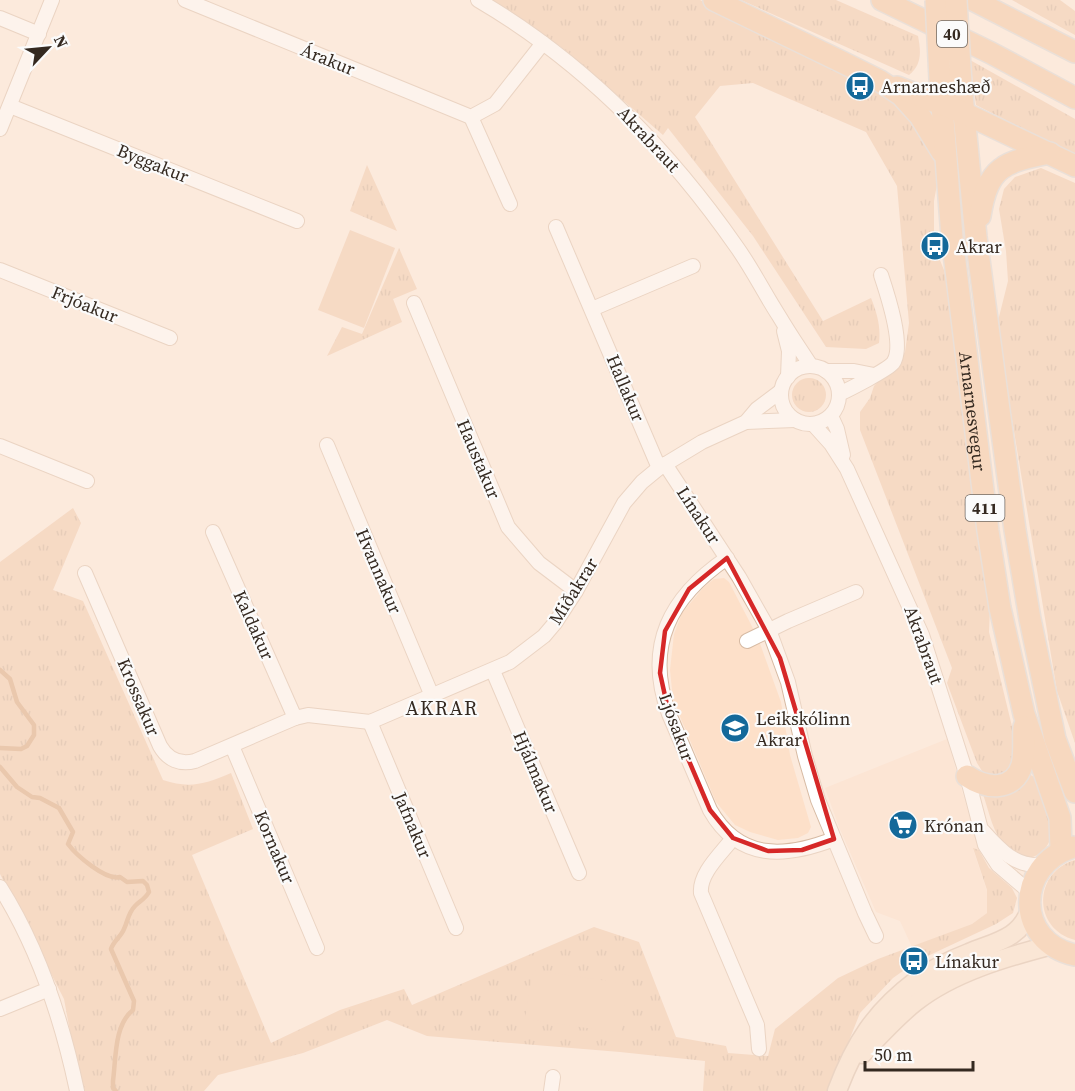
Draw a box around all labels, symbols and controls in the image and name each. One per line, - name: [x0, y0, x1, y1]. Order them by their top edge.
- north arrow: [18, 18, 78, 78]
- road number: 40: [937, 21, 967, 47]
- text: N: [49, 31, 74, 52]
- street label: Árakur: [297, 37, 359, 81]
- bus stop icon: Arnarneshæð: [844, 70, 876, 102]
- place label: Arnarneshæð: [881, 74, 991, 99]
- street label: Akrabraut: [612, 101, 686, 178]
- street label: Byggakur: [113, 137, 193, 189]
- bus stop icon: Akrar: [919, 230, 951, 262]
- place label: Akrar: [956, 234, 1002, 259]
- street label: Frjóakur: [48, 279, 122, 329]
- street label: Arnarnesvegur: [954, 350, 993, 473]
- street label: Hallakur: [601, 351, 651, 426]
- street label: Haustakur: [451, 415, 507, 503]
- street label: Línakur: [671, 481, 727, 549]
- road number: 411: [966, 495, 1004, 521]
- street label: Hvannakur: [350, 525, 408, 618]
- street label: Miðakrar: [543, 552, 604, 629]
- street label: Kaldakur: [228, 586, 281, 664]
- street label: Akrabraut: [898, 602, 950, 688]
- street label: Krossakur: [111, 654, 167, 740]
- street label: Ljósakur: [653, 690, 701, 765]
- district label: AKRAR: [405, 694, 479, 722]
- place label: Leikskólinn Akrar: [756, 706, 850, 752]
- school or university icon: Leikskólinn Akrar: [719, 712, 751, 744]
- street label: Hjálmakur: [507, 727, 565, 817]
- street label: Jafnakur: [387, 787, 438, 862]
- street label: Kornakur: [248, 807, 302, 888]
- supermarket icon: Krónan: [887, 809, 919, 841]
- place label: Krónan: [924, 813, 984, 838]
- bus stop icon: Línakur: [898, 945, 930, 977]
- place label: Línakur: [935, 949, 1000, 974]
- scale bar: [865, 1034, 973, 1072]
- text: 50 m: [874, 1042, 912, 1067]

